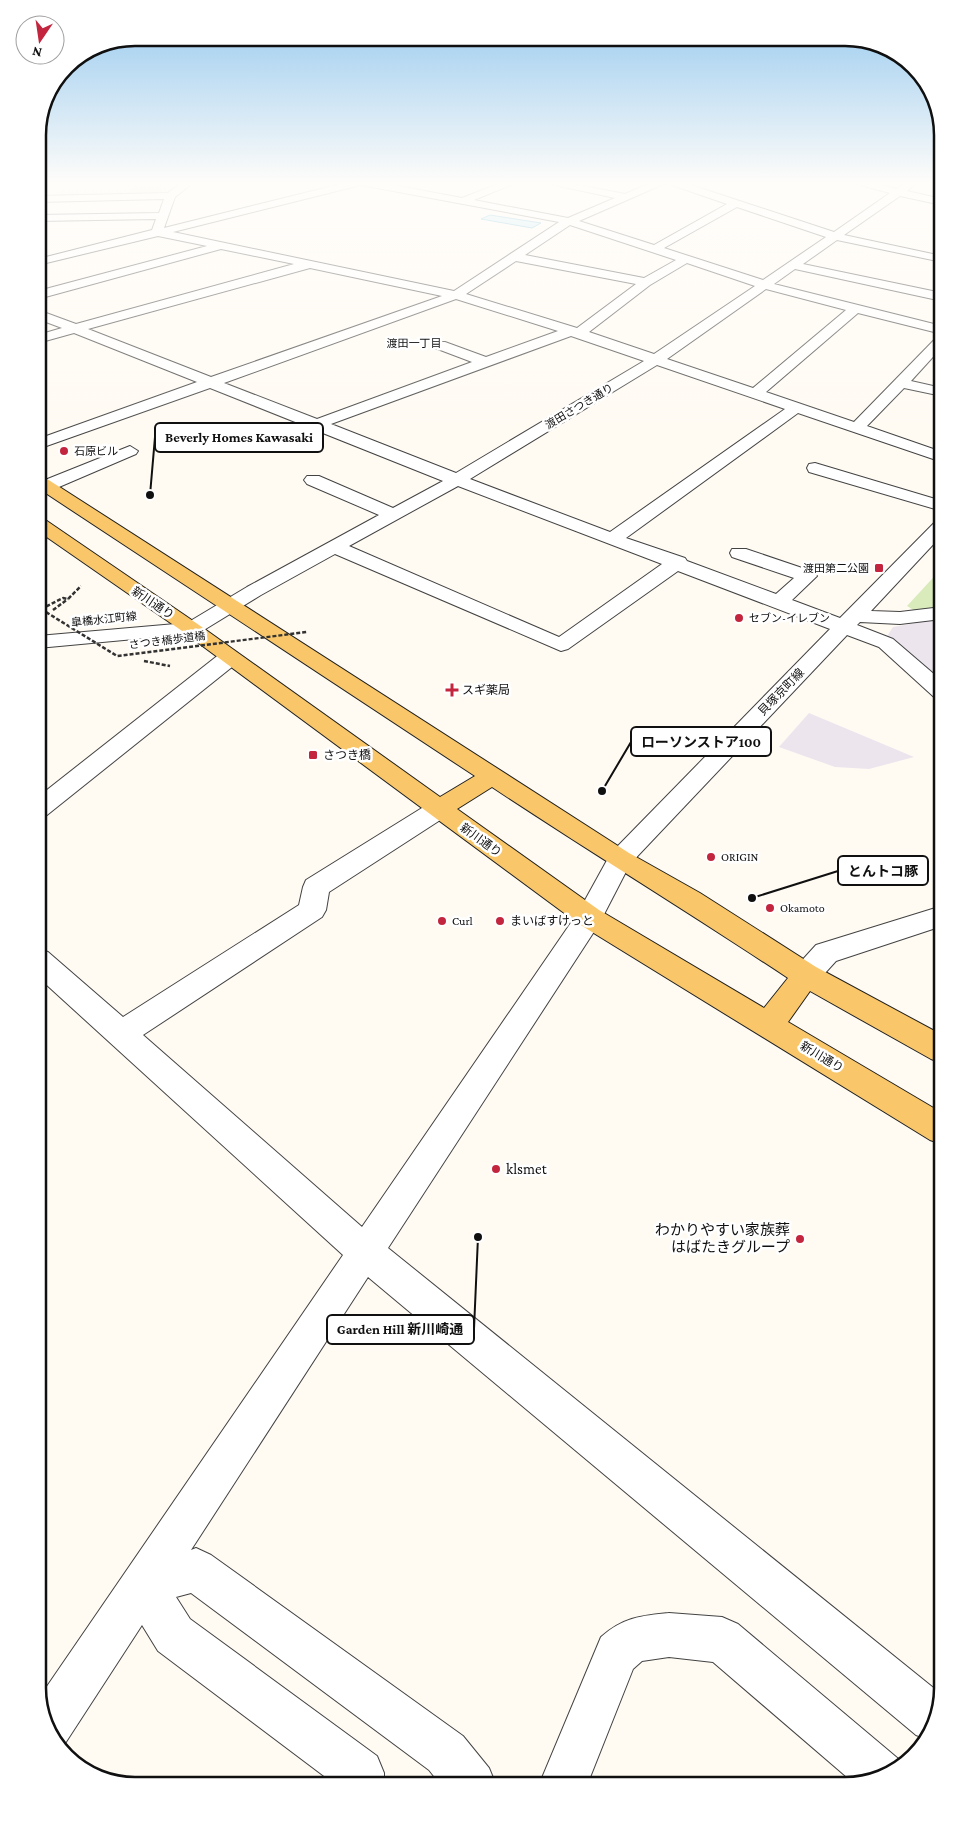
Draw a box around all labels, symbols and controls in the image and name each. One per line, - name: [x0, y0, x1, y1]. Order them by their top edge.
- north arrow: [15, 15, 65, 65]
- text: N: [30, 44, 44, 62]
- district label: 渡田一丁目: [387, 337, 442, 349]
- street label: 渡田さつき通り: [543, 381, 615, 431]
- callout: Beverly Homes Kawasaki: [155, 423, 323, 452]
- text: Beverly Homes Kawasaki: [165, 429, 313, 445]
- marker: 石原ビル: [58, 445, 70, 457]
- place label: 石原ビル: [74, 445, 118, 457]
- place label: 渡田第二公園: [803, 562, 869, 574]
- marker: 渡田第二公園: [873, 562, 885, 574]
- street label: 新川通り: [129, 584, 177, 622]
- street label: 皐橋水江町線: [71, 610, 137, 628]
- marker: セブン-イレブン: [733, 612, 745, 624]
- place label: セブン-イレブン: [749, 612, 830, 624]
- street label: さつき橋歩道橋: [128, 629, 206, 651]
- street label: 貝塚京町線: [755, 666, 807, 718]
- place label: スギ薬局: [462, 683, 510, 697]
- marker: スギ薬局: [446, 684, 458, 696]
- callout: ローソンストア100: [631, 727, 771, 756]
- text: ローソンストア100: [641, 734, 761, 750]
- place label: さつき橋: [323, 748, 371, 762]
- marker: さつき橋: [307, 749, 319, 761]
- street label: 新川通り: [457, 820, 505, 860]
- place label: ORIGIN: [721, 850, 759, 864]
- marker: ORIGIN: [705, 851, 717, 863]
- callout: とんトコ豚: [838, 856, 928, 885]
- text: とんトコ豚: [848, 863, 919, 879]
- place label: Okamoto: [780, 901, 825, 915]
- marker: Okamoto: [764, 902, 776, 914]
- place label: Curl: [452, 914, 473, 928]
- place label: まいばすけっと: [510, 914, 594, 928]
- marker: Curl: [436, 915, 448, 927]
- marker: まいばすけっと: [494, 915, 506, 927]
- street label: 新川通り: [798, 1039, 846, 1075]
- place label: klsmet: [506, 1161, 548, 1177]
- marker: klsmet: [490, 1163, 502, 1175]
- place label: わかりやすい家族葬 はばたきグループ: [655, 1221, 790, 1255]
- marker: わかりやすい家族葬 はばたきグループ: [794, 1233, 806, 1245]
- callout: Garden Hill 新川崎通: [327, 1315, 474, 1344]
- text: Garden Hill 新川崎通: [337, 1321, 463, 1337]

